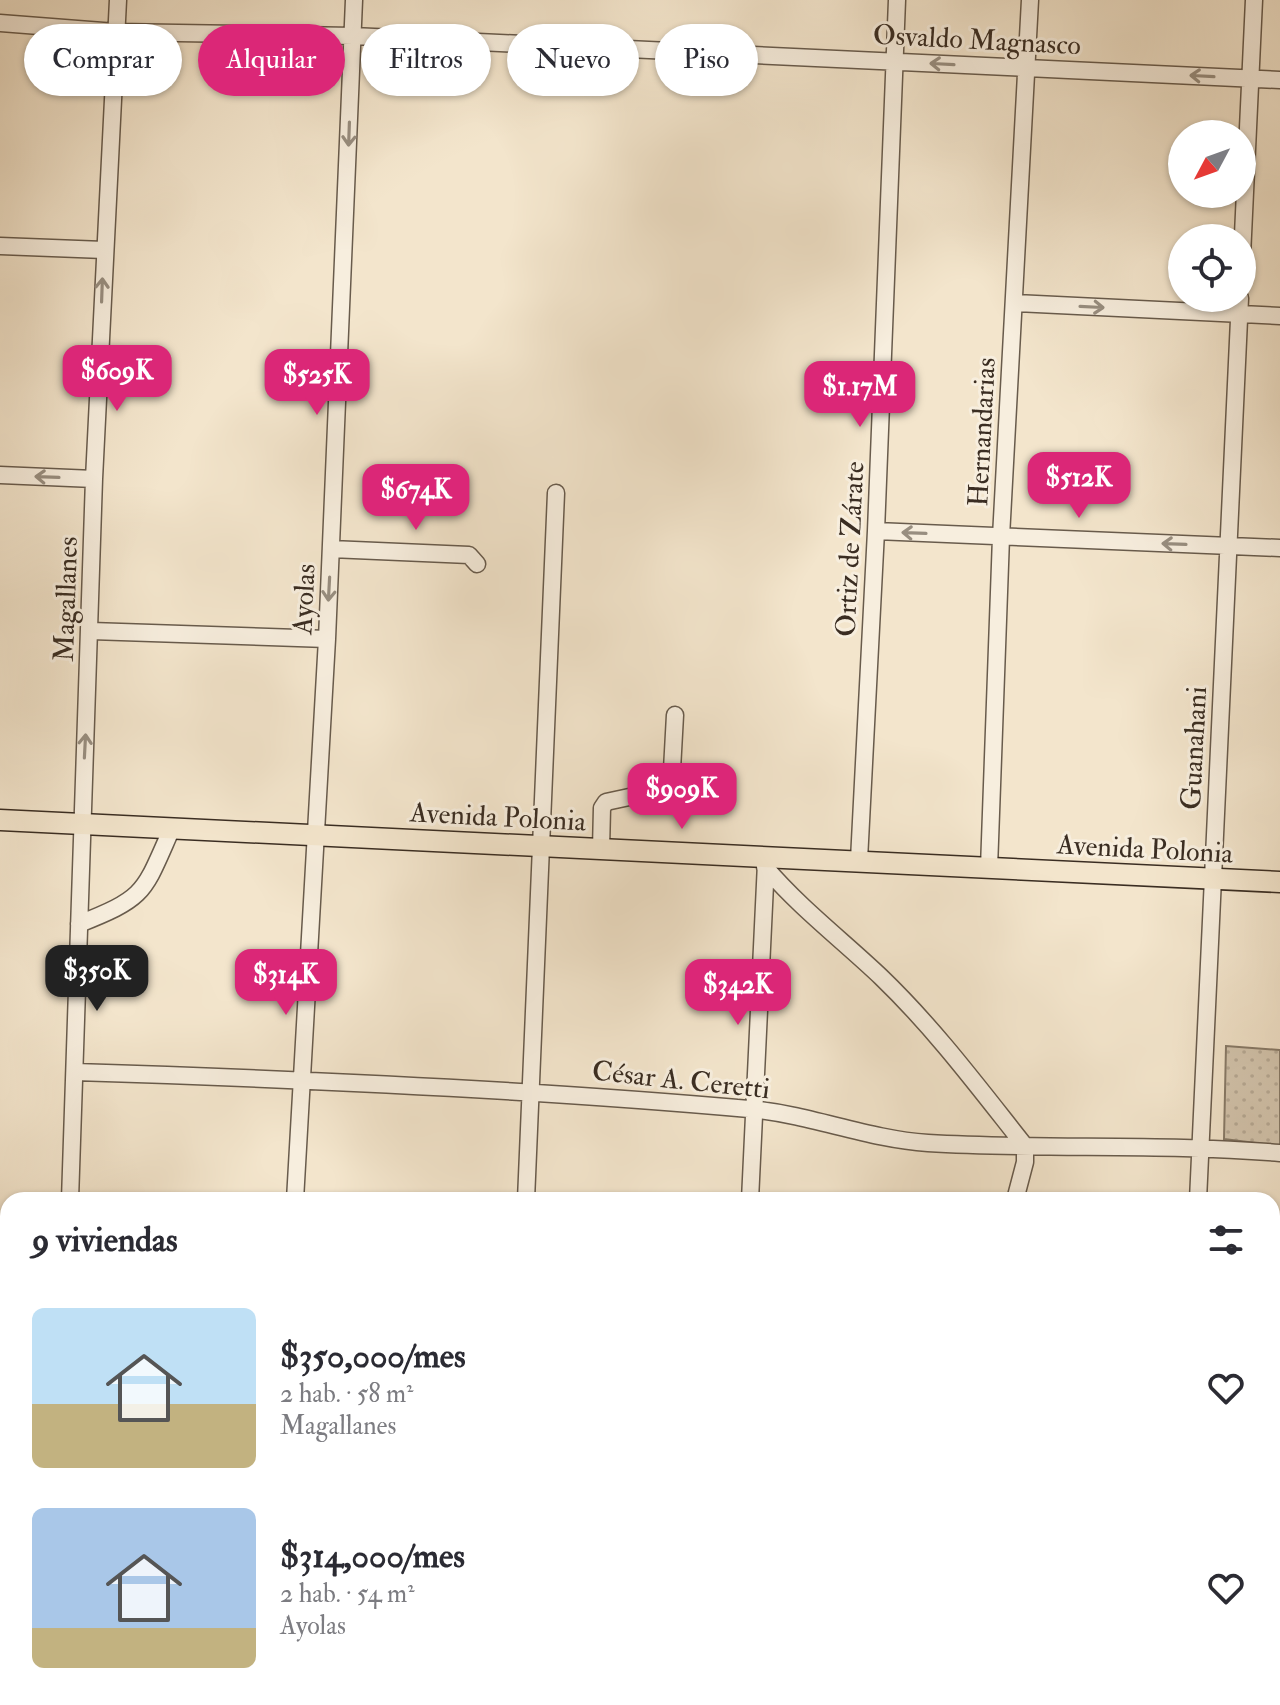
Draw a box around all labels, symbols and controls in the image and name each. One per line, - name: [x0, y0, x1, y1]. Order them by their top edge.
- street label: Osvaldo Magnasco: [872, 18, 1082, 63]
- chip: Comprar: [24, 24, 182, 96]
- chip: Alquilar: [198, 24, 345, 96]
- chip: Filtros: [361, 24, 491, 96]
- chip: Nuevo: [507, 24, 639, 96]
- chip: Piso: [655, 24, 758, 96]
- one-way arrow: [929, 56, 956, 71]
- one-way arrow: [1189, 68, 1216, 83]
- one-way arrow: [341, 120, 356, 147]
- north arrow: [1168, 120, 1256, 208]
- map controls: [1168, 120, 1256, 312]
- button: locate: [1168, 224, 1256, 312]
- one-way arrow: [95, 277, 110, 304]
- one-way arrow: [1078, 299, 1105, 314]
- pin: $609K: [61, 345, 173, 413]
- pin: $525K: [261, 349, 373, 417]
- text: $609K: [81, 355, 153, 387]
- street label: Hernandarias: [961, 357, 1004, 508]
- text: $525K: [283, 359, 351, 391]
- pin: $1.17M: [795, 361, 925, 429]
- text: $1.17M: [822, 371, 898, 403]
- pin: $512K: [1023, 452, 1135, 520]
- street label: Ortiz de Zárate: [828, 460, 873, 638]
- text: $512K: [1046, 462, 1112, 494]
- pin: $674K: [360, 464, 472, 532]
- one-way arrow: [34, 469, 61, 484]
- text: $674K: [380, 474, 452, 506]
- one-way arrow: [901, 525, 928, 540]
- street label: Magallanes: [47, 536, 86, 662]
- one-way arrow: [1161, 536, 1188, 551]
- street label: Ayolas: [285, 563, 324, 636]
- one-way arrow: [322, 575, 337, 602]
- street label: Guanahani: [1174, 685, 1215, 811]
- one-way arrow: [78, 733, 93, 760]
- pin: $909K: [626, 763, 738, 831]
- text: $909K: [646, 773, 718, 805]
- street label: Avenida Polonia: [408, 795, 587, 840]
- street label: Avenida Polonia: [1055, 827, 1234, 872]
- pin: $350K: [41, 945, 153, 1013]
- pin: $314K: [230, 949, 342, 1017]
- text: $350K: [63, 955, 131, 987]
- text: $314K: [253, 959, 319, 991]
- pin: $342K: [682, 959, 794, 1027]
- text: $342K: [703, 969, 773, 1001]
- street label: César A. Ceretti: [590, 1054, 772, 1107]
- icon: filters: [1204, 1218, 1248, 1262]
- text: 9 viviendas: [32, 1219, 178, 1262]
- text: $350,000/mes: [280, 1335, 466, 1378]
- icon: home: [96, 1340, 192, 1436]
- icon: heart: [1204, 1366, 1248, 1410]
- text: 2 hab. · 58 m²: [280, 1378, 413, 1410]
- text: Magallanes: [280, 1410, 396, 1442]
- text: $314,000/mes: [280, 1535, 465, 1578]
- icon: home: [96, 1540, 192, 1636]
- icon: heart: [1204, 1566, 1248, 1610]
- text: 2 hab. · 54 m²: [280, 1578, 415, 1610]
- text: Ayolas: [280, 1610, 346, 1642]

